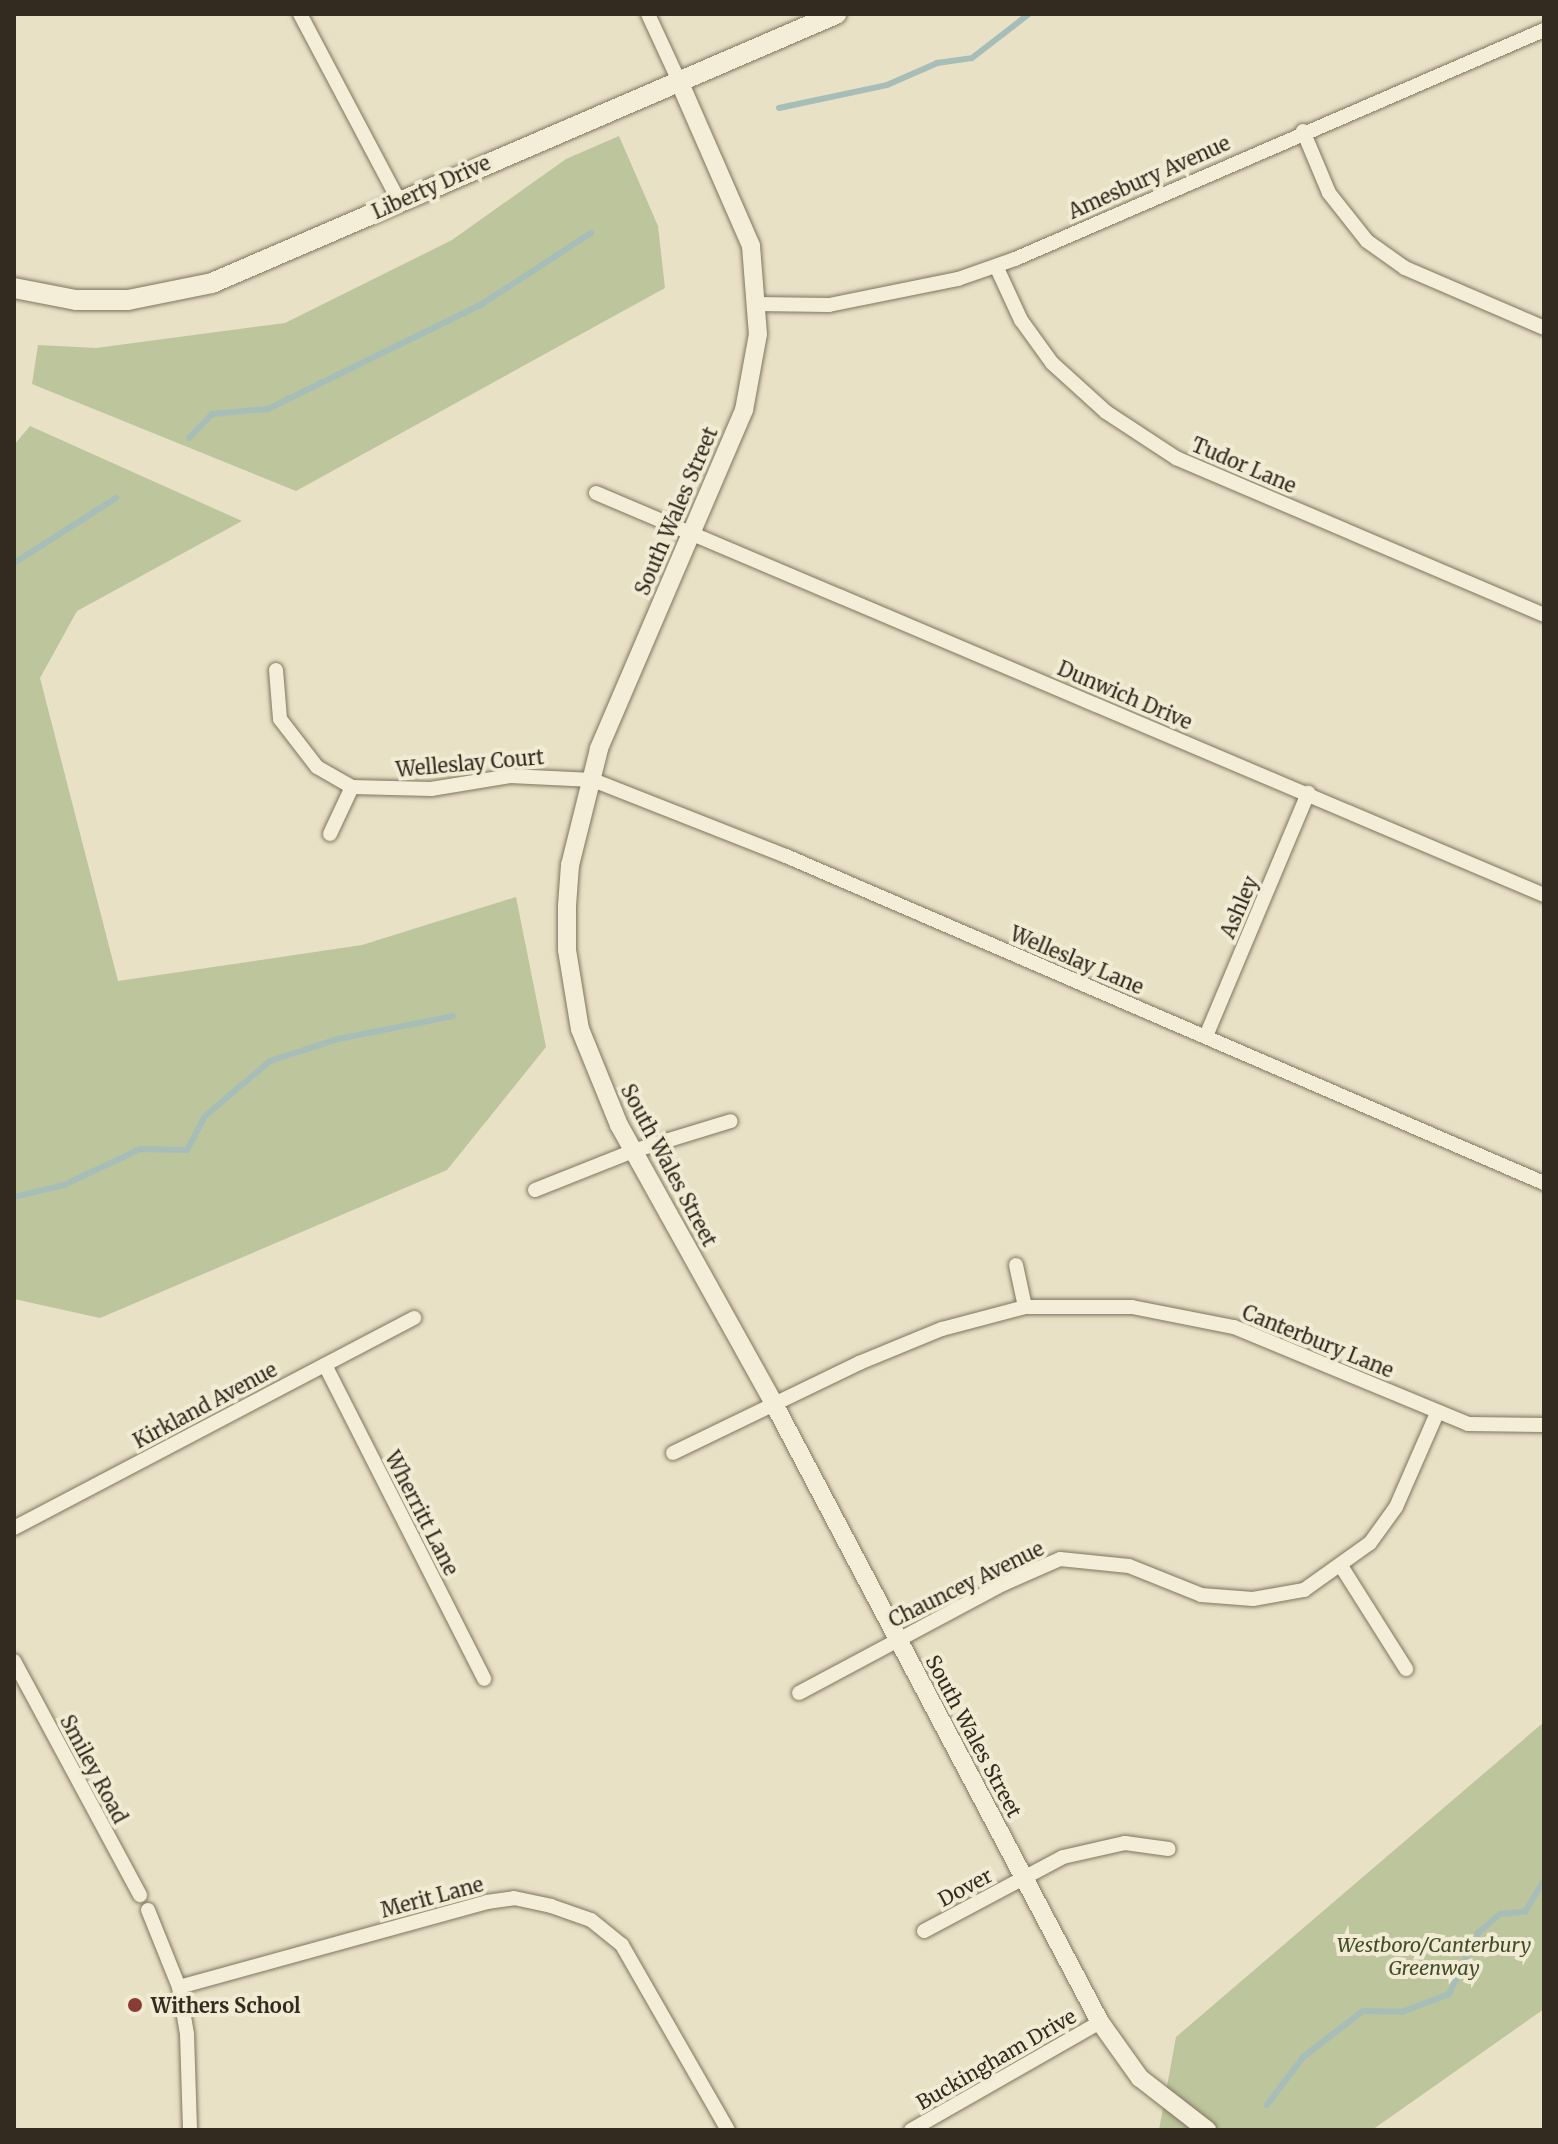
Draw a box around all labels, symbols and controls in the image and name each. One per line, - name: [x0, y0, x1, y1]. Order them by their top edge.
- street label: Amesbury Avenue: [1064, 131, 1234, 223]
- street label: Liberty Drive: [368, 150, 494, 224]
- street label: South Wales Street: [630, 423, 722, 599]
- street label: Tudor Lane: [1188, 432, 1300, 498]
- street label: Dunwich Drive: [1054, 656, 1196, 734]
- street label: Welleslay Court: [395, 745, 545, 781]
- street label: Ashley: [1215, 872, 1263, 942]
- street label: Welleslay Lane: [1007, 921, 1147, 999]
- street label: South Wales Street: [616, 1080, 722, 1250]
- street label: Canterbury Lane: [1239, 1300, 1397, 1382]
- street label: Kirkland Avenue: [129, 1357, 281, 1453]
- street label: Wherritt Lane: [380, 1447, 464, 1579]
- street label: Chauncey Avenue: [885, 1536, 1047, 1632]
- street label: South Wales Street: [921, 1651, 1027, 1821]
- street label: Smiley Road: [55, 1711, 133, 1827]
- street label: Dover: [934, 1863, 996, 1911]
- street label: Merit Lane: [378, 1872, 486, 1922]
- park label: Westboro/Canterbury Greenway: [1337, 1932, 1531, 1979]
- place label: Withers School: [151, 1993, 300, 2017]
- marker: Withers School: [126, 1996, 144, 2014]
- street label: Buckingham Drive: [912, 2004, 1080, 2114]

